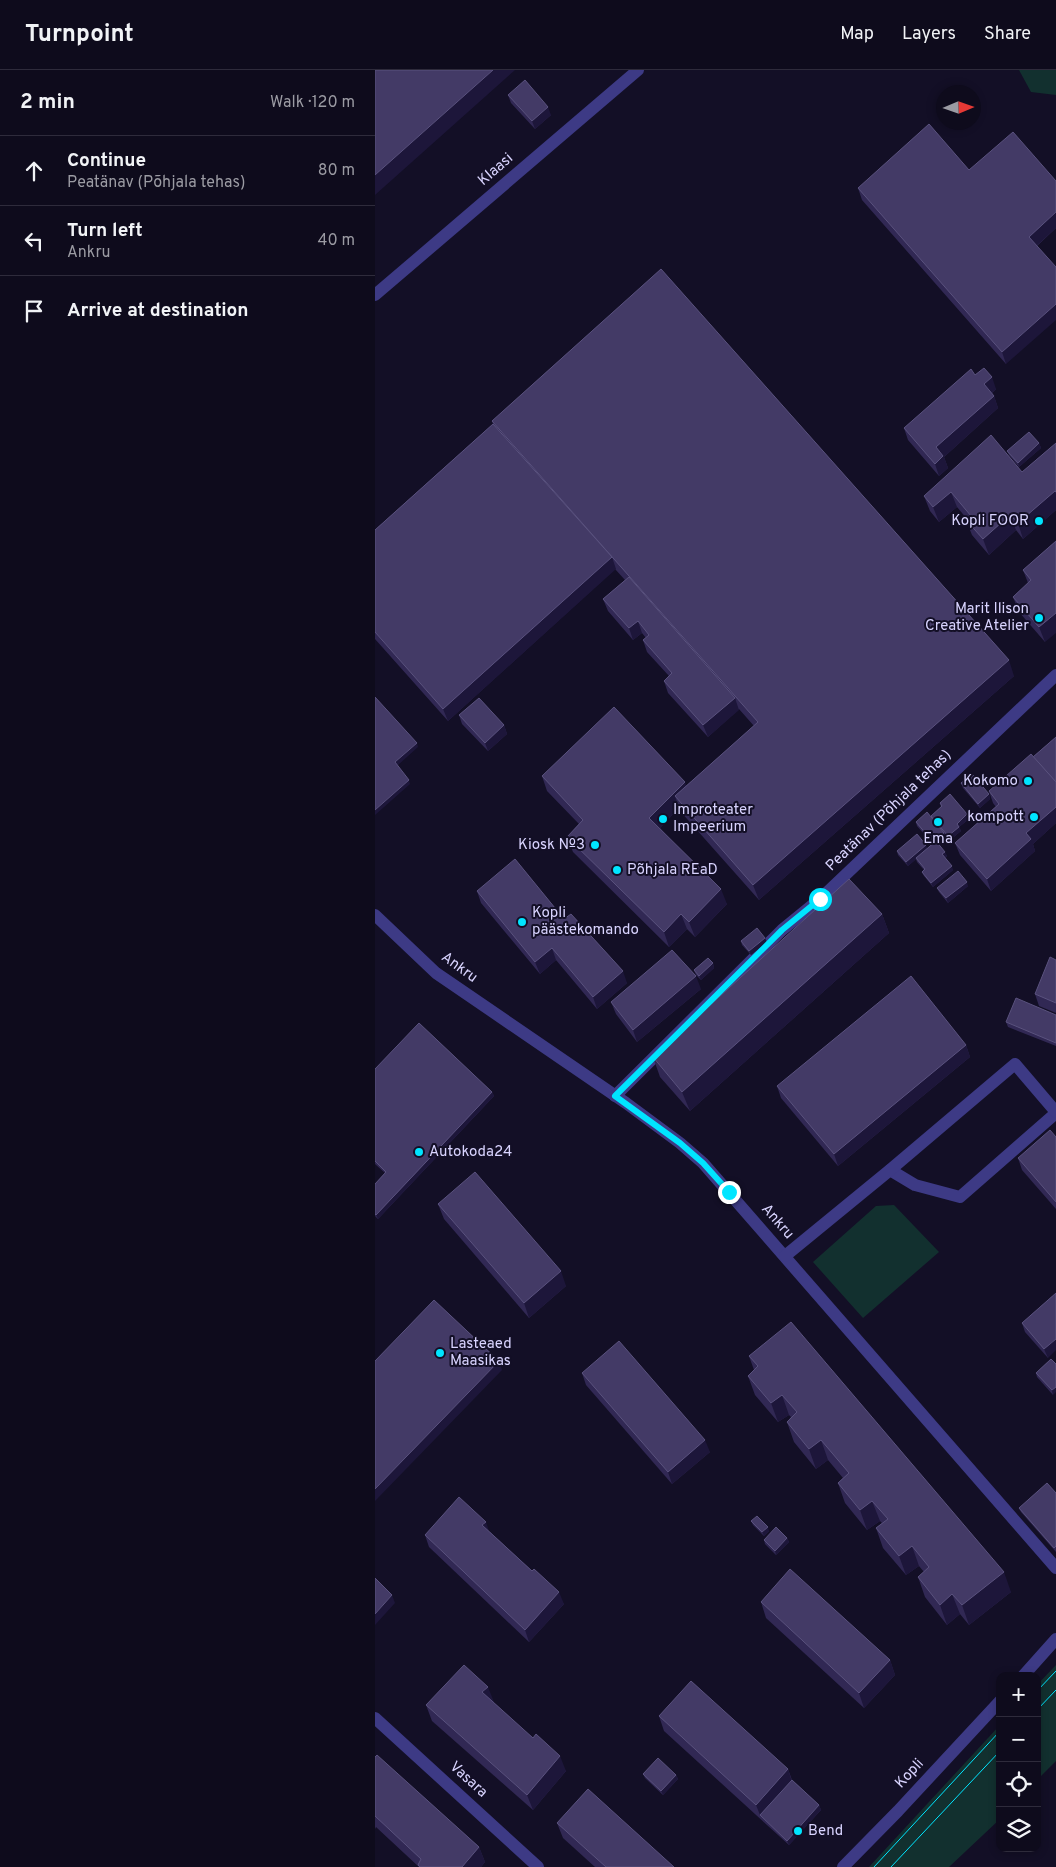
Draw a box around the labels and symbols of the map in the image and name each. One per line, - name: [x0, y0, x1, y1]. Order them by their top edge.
- north arrow: [936, 85, 981, 130]
- street label: Klaasi: [474, 150, 518, 190]
- place label: Kopli FOOR: [951, 512, 1029, 531]
- marker: Kopli FOOR: [1033, 515, 1045, 527]
- place label: Marit Ilison Creative Atelier: [925, 600, 1029, 636]
- marker: Marit Ilison Creative Atelier: [1033, 612, 1045, 624]
- street label: Peatänav (Põhjala tehas): [822, 746, 956, 876]
- place label: Kokomo: [963, 772, 1018, 791]
- marker: Kokomo: [1022, 775, 1034, 787]
- place label: Improteater Impeerium: [673, 801, 753, 837]
- place label: kompott: [967, 808, 1024, 827]
- marker: kompott: [1028, 811, 1040, 823]
- marker: Improteater Impeerium: [657, 813, 669, 825]
- marker: Ema: [932, 816, 944, 828]
- place label: Ema: [923, 830, 953, 849]
- place label: Kiosk №3: [518, 836, 585, 855]
- marker: Kiosk №3: [589, 839, 601, 851]
- place label: Põhjala REaD: [627, 861, 718, 880]
- marker: Põhjala REaD: [611, 864, 623, 876]
- route start: [809, 888, 832, 911]
- place label: Kopli päästekomando: [532, 904, 639, 940]
- marker: Kopli päästekomando: [516, 916, 528, 928]
- street label: Ankru: [437, 948, 481, 988]
- place label: Autokoda24: [429, 1143, 512, 1162]
- marker: Autokoda24: [413, 1146, 425, 1158]
- route end: [718, 1181, 741, 1204]
- street label: Ankru: [756, 1200, 798, 1244]
- place label: Lasteaed Maasikas: [450, 1335, 512, 1371]
- marker: Lasteaed Maasikas: [434, 1347, 446, 1359]
- street label: Kopli: [891, 1755, 929, 1793]
- street label: Vasara: [445, 1758, 491, 1802]
- place label: Bend: [808, 1822, 843, 1841]
- marker: Bend: [792, 1825, 804, 1837]

